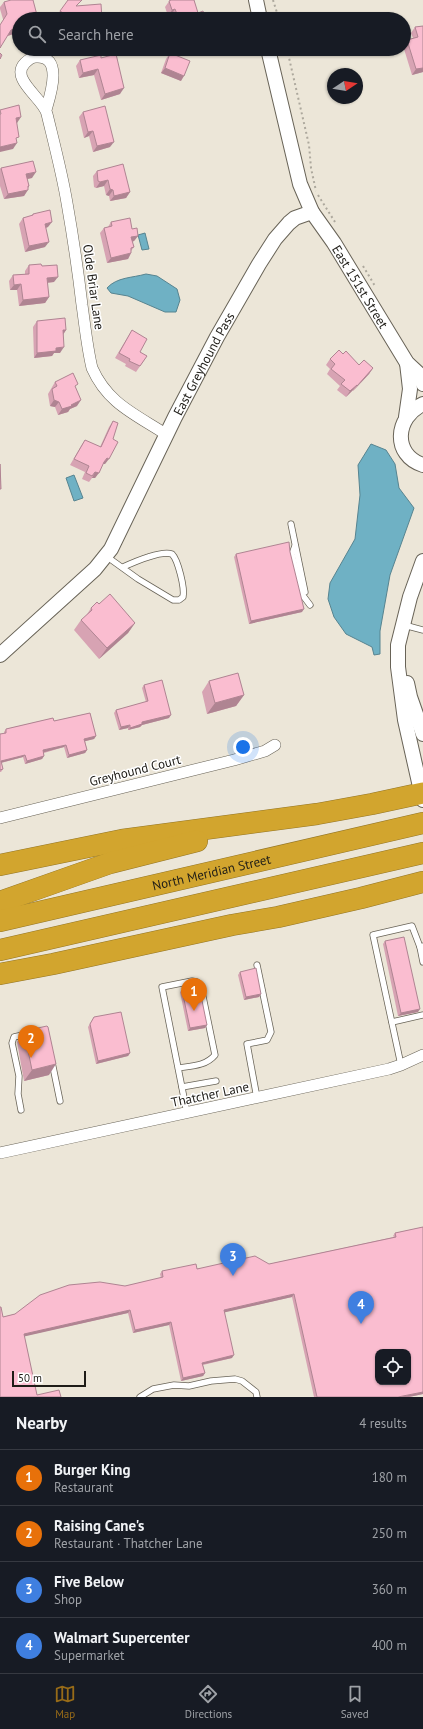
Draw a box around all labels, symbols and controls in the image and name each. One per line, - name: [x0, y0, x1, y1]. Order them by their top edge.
- search box: [12, 12, 411, 56]
- icon: search: [26, 23, 48, 45]
- text: Search here: [58, 25, 134, 44]
- north arrow: [327, 68, 363, 104]
- street label: East 151st Street: [328, 242, 392, 332]
- street label: Olde Briar Lane: [79, 243, 108, 331]
- street label: East Greyhound Pass: [169, 309, 238, 418]
- your location: [233, 737, 253, 757]
- street label: Greyhound Court: [88, 751, 183, 790]
- street label: North Meridian Street: [151, 850, 273, 894]
- pin: 1: [181, 978, 207, 1011]
- pin: 2: [18, 1025, 44, 1058]
- street label: Thatcher Lane: [170, 1078, 251, 1111]
- pin: 3: [220, 1243, 246, 1276]
- pin: 4: [348, 1291, 374, 1324]
- map controls: [375, 1349, 411, 1385]
- button: locate: [375, 1349, 411, 1385]
- scale bar: [12, 1369, 86, 1388]
- text: 50 m: [18, 1371, 42, 1385]
- text: Nearby: [16, 1412, 67, 1434]
- text: 4 results: [359, 1415, 407, 1432]
- text: Burger King: [54, 1460, 130, 1479]
- text: 1: [25, 1469, 33, 1486]
- text: 180 m: [372, 1469, 407, 1486]
- text: Restaurant: [54, 1479, 113, 1496]
- text: Raising Cane's: [54, 1516, 144, 1535]
- text: 2: [25, 1525, 33, 1542]
- text: 250 m: [372, 1525, 407, 1542]
- text: Restaurant · Thatcher Lane: [54, 1535, 203, 1552]
- text: Five Below: [54, 1572, 124, 1591]
- text: 3: [25, 1581, 33, 1598]
- text: 360 m: [372, 1581, 407, 1598]
- text: Shop: [54, 1591, 82, 1608]
- text: Walmart Supercenter: [54, 1628, 189, 1647]
- text: 4: [25, 1637, 33, 1654]
- text: 400 m: [372, 1637, 407, 1654]
- text: Supermarket: [54, 1647, 124, 1664]
- tab: Map: [54, 1683, 76, 1721]
- tab: Directions: [185, 1683, 232, 1721]
- tab: Saved: [341, 1683, 369, 1721]

